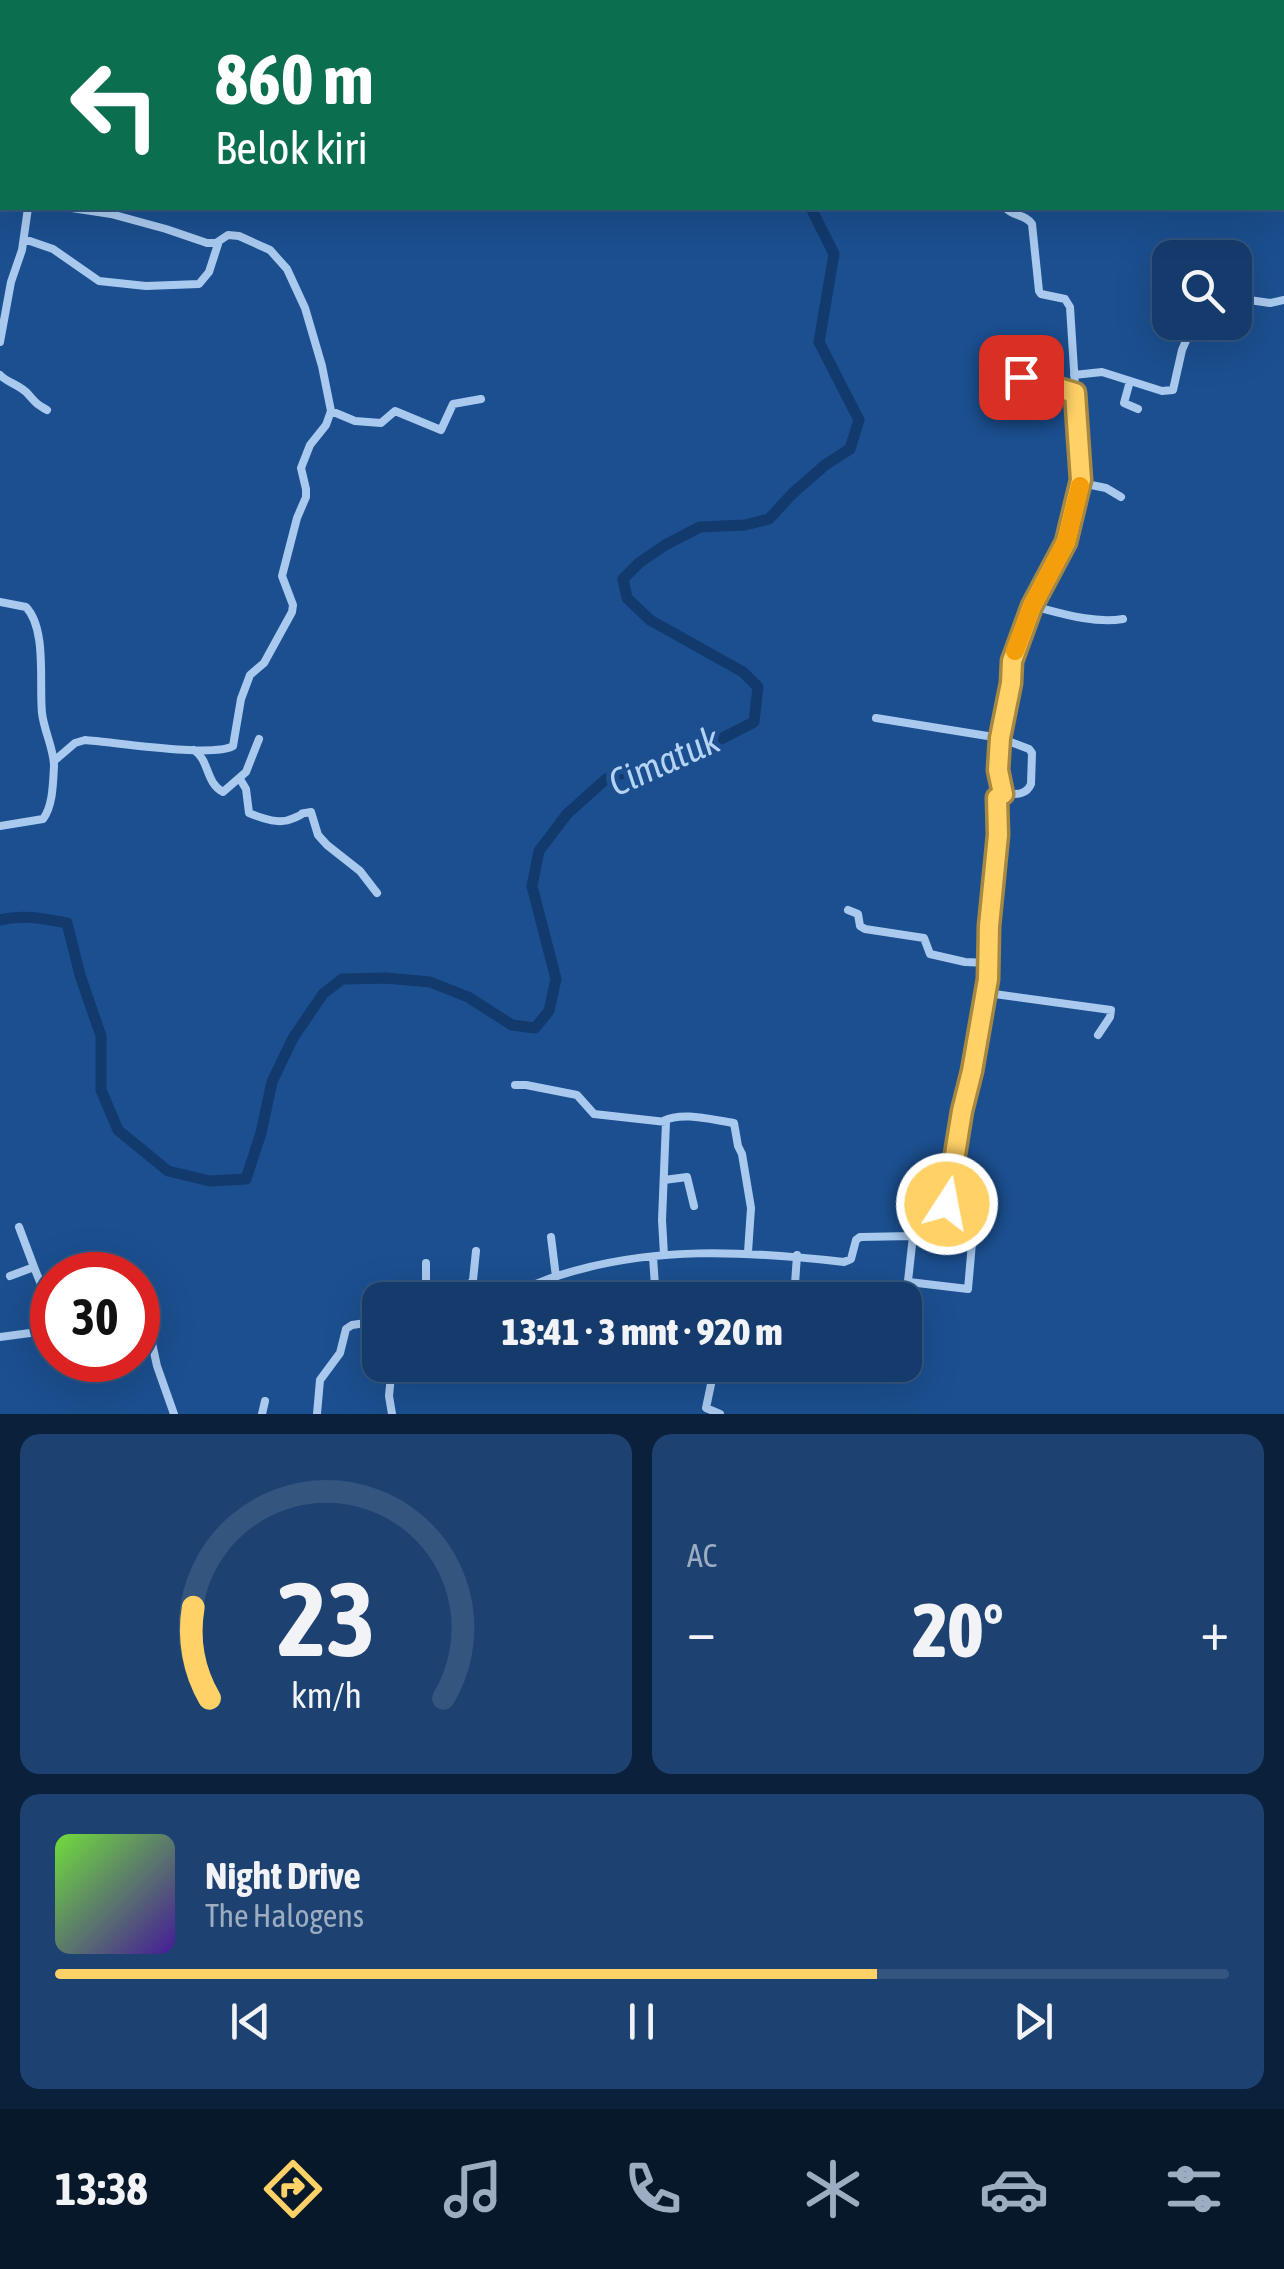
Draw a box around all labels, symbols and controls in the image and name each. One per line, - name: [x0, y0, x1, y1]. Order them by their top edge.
- text: 860 m: [215, 39, 374, 119]
- icon: left: [50, 40, 180, 170]
- text: Belok kiri: [215, 122, 368, 174]
- map controls: [1152, 240, 1252, 340]
- button: search: [1152, 240, 1252, 340]
- pin: [979, 335, 1064, 420]
- icon: arrive: [994, 350, 1049, 405]
- water label: Cimatuk: [602, 717, 727, 804]
- position arrow: [895, 1152, 999, 1256]
- speed limit sign: 30: [30, 1252, 160, 1382]
- text: 13:41 · 3 mnt · 920 m: [501, 1310, 783, 1353]
- text: AC: [687, 1537, 717, 1574]
- text: 23: [277, 1559, 375, 1678]
- text: 20°: [912, 1587, 1004, 1673]
- text: −: [687, 1599, 716, 1662]
- text: +: [1200, 1599, 1229, 1662]
- text: km/h: [291, 1675, 361, 1716]
- text: Night Drive: [205, 1854, 361, 1897]
- text: The Halogens: [205, 1897, 364, 1934]
- icon: previous: [223, 1994, 278, 2049]
- icon: pause: [614, 1994, 669, 2049]
- icon: next: [1006, 1994, 1061, 2049]
- icon: directions: [258, 2154, 328, 2224]
- icon: music: [438, 2154, 508, 2224]
- icon: phone: [618, 2154, 688, 2224]
- icon: climate: [798, 2154, 868, 2224]
- icon: car: [979, 2154, 1049, 2224]
- icon: filters: [1159, 2154, 1229, 2224]
- text: 13:38: [55, 2163, 148, 2215]

